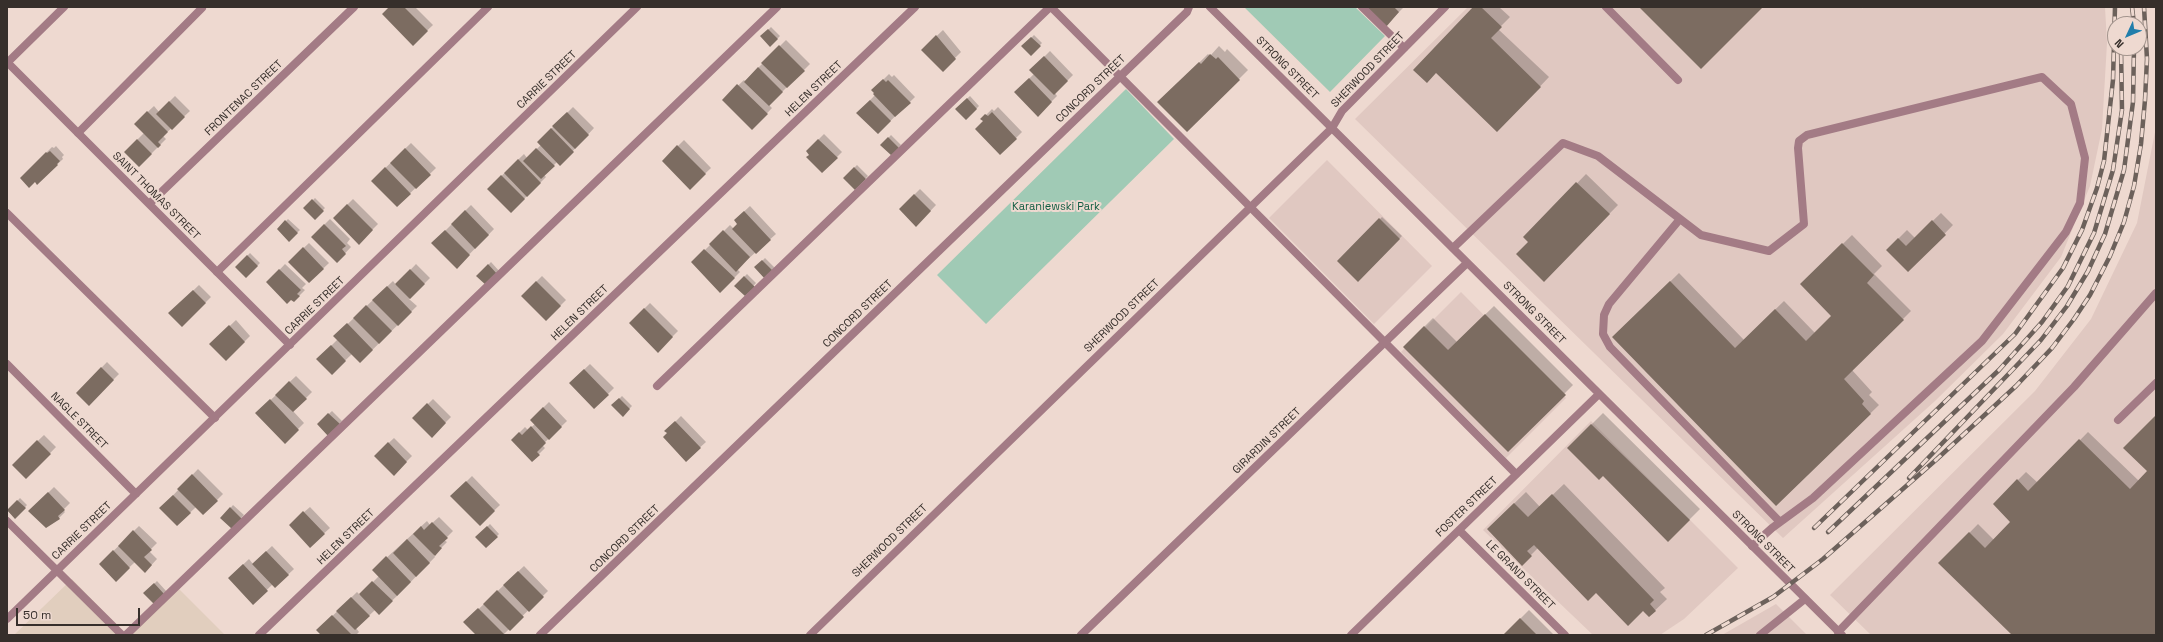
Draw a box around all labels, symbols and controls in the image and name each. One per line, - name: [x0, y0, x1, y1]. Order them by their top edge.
- north arrow: [2107, 16, 2147, 56]
- street label: SHERWOOD STREET: [1329, 29, 1407, 111]
- street label: STRONG STREET: [1253, 34, 1321, 102]
- text: N: [2111, 36, 2127, 51]
- street label: CARRIE STREET: [514, 48, 580, 112]
- street label: CONCORD STREET: [1053, 52, 1129, 126]
- street label: FRONTENAC STREET: [202, 58, 286, 138]
- street label: HELEN STREET: [783, 58, 845, 120]
- street label: SAINT THOMAS STREET: [109, 149, 203, 243]
- park label: Karaniewski Park: [1012, 200, 1100, 214]
- street label: CARRIE STREET: [282, 274, 348, 338]
- street label: CONCORD STREET: [820, 277, 896, 351]
- street label: SHERWOOD STREET: [1081, 277, 1163, 355]
- street label: STRONG STREET: [1500, 279, 1568, 347]
- street label: HELEN STREET: [549, 282, 611, 344]
- street label: NAGLE STREET: [48, 390, 110, 452]
- street label: GIRARDIN STREET: [1230, 405, 1304, 477]
- street label: FOSTER STREET: [1433, 474, 1501, 540]
- street label: CARRIE STREET: [49, 499, 115, 563]
- street label: CONCORD STREET: [587, 502, 663, 576]
- street label: SHERWOOD STREET: [849, 502, 931, 580]
- street label: HELEN STREET: [315, 506, 377, 568]
- street label: STRONG STREET: [1729, 508, 1797, 576]
- street label: LE GRAND STREET: [1483, 538, 1557, 612]
- scale bar: [18, 600, 142, 626]
- text: 50 m: [23, 607, 51, 623]

